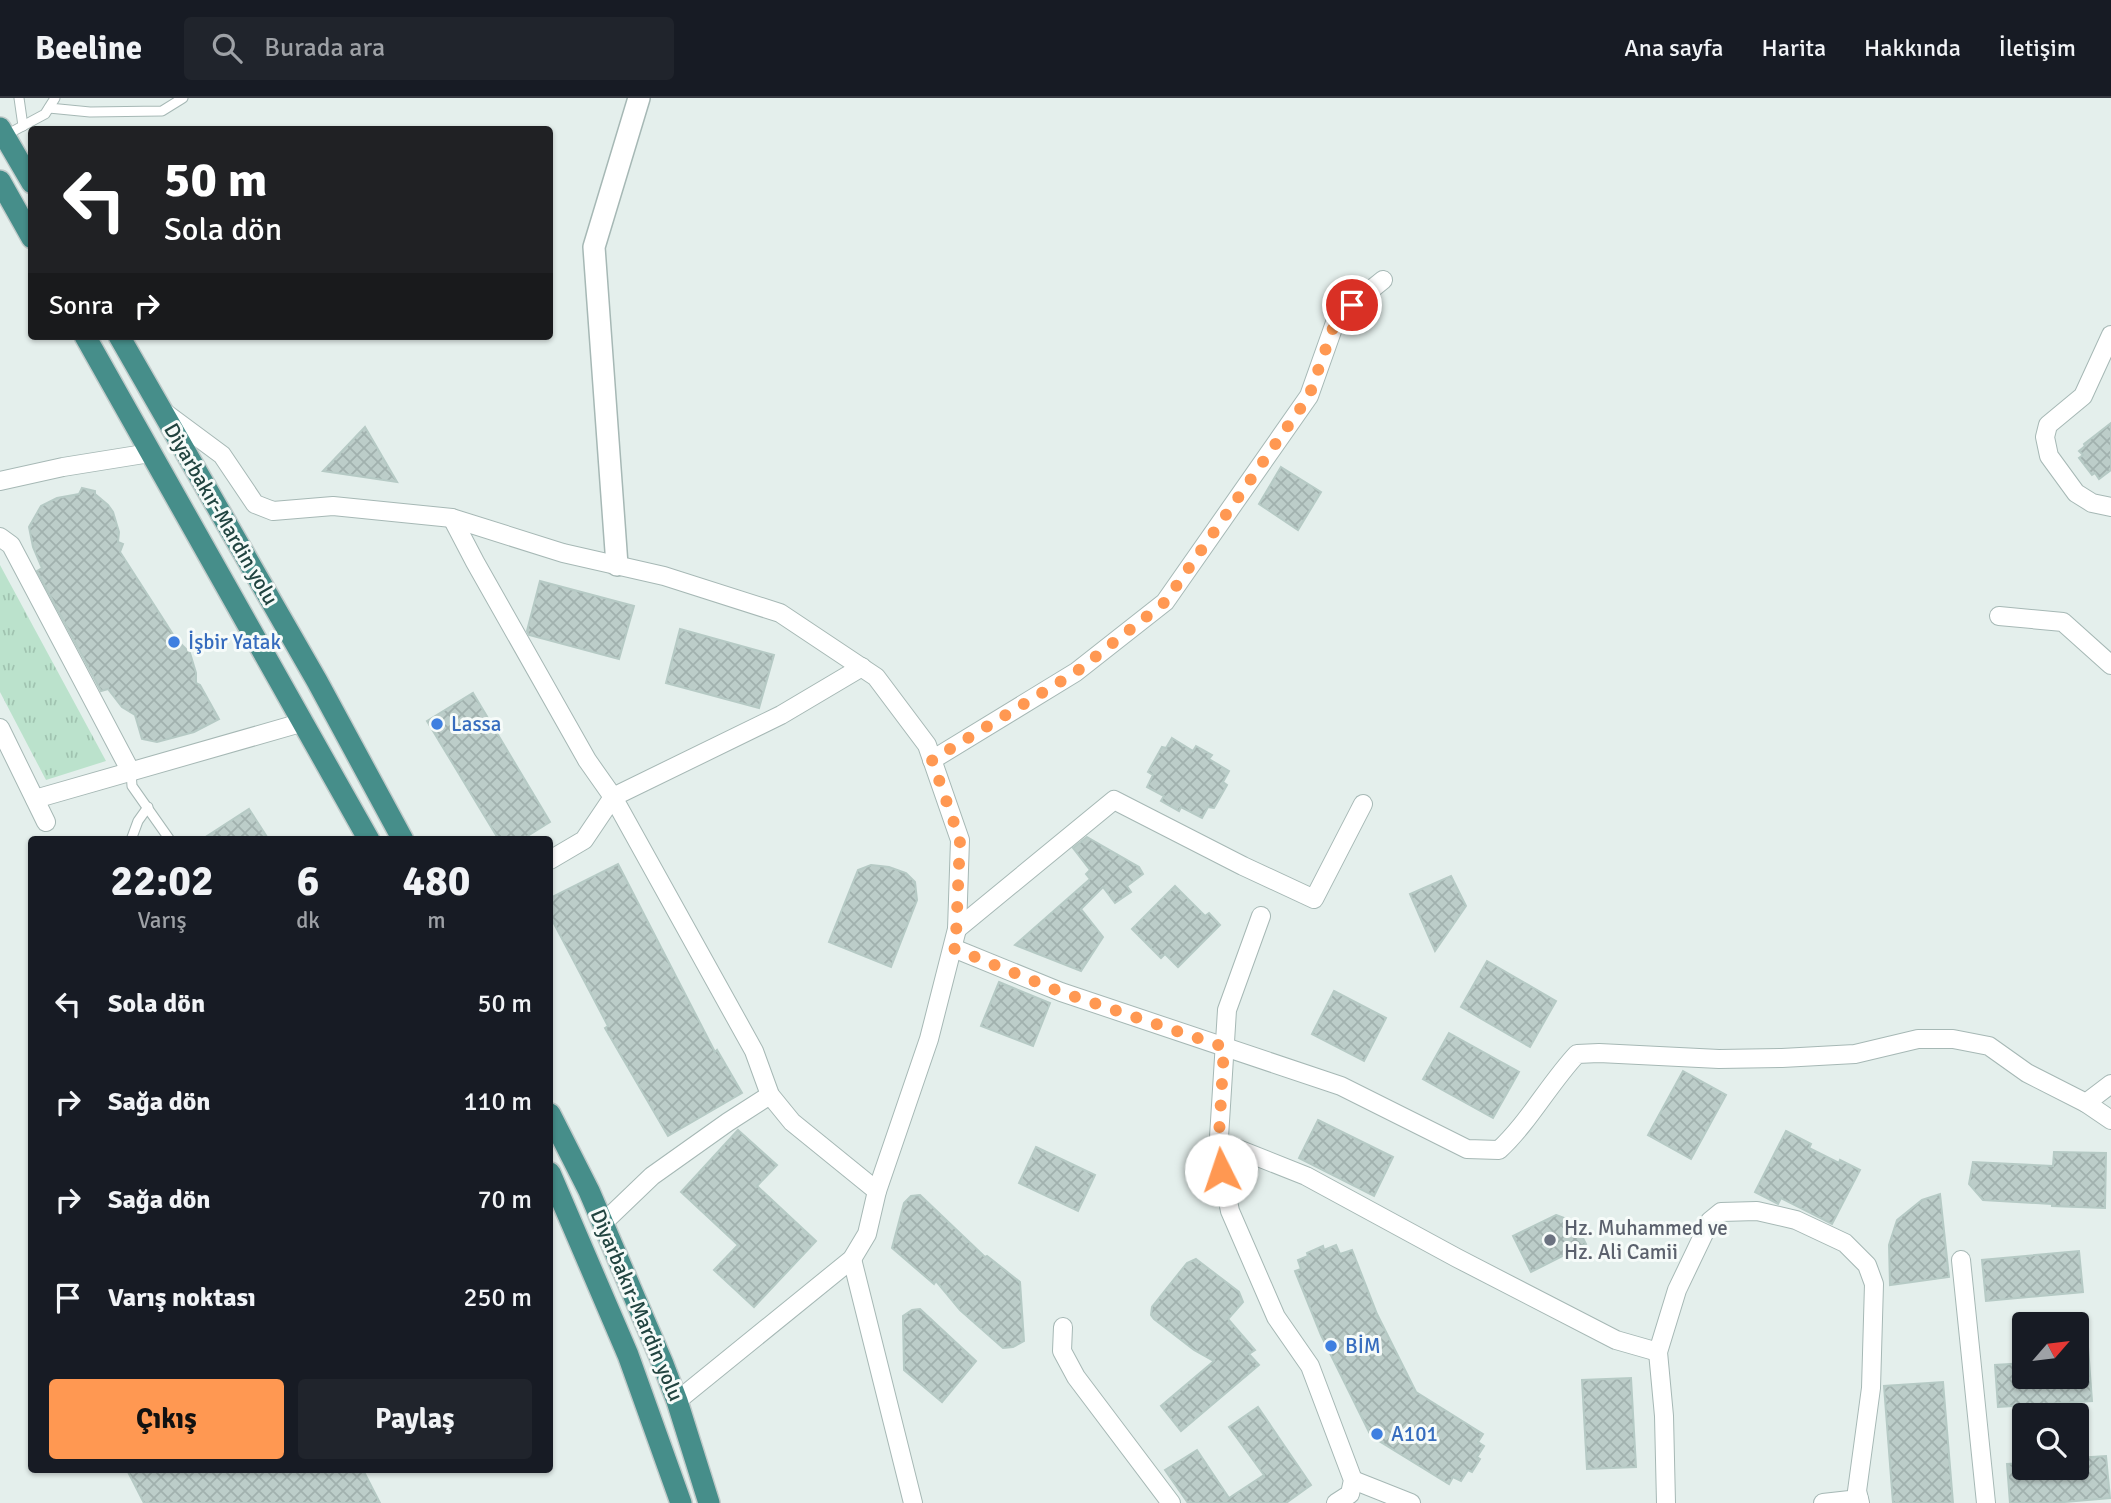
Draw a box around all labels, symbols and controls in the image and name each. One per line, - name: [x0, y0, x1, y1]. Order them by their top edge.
- search box: [184, 17, 674, 80]
- text: Beeline: [35, 28, 142, 69]
- icon: search: [208, 29, 246, 67]
- text: Burada ara: [264, 32, 385, 64]
- text: Ana sayfa: [1624, 33, 1724, 63]
- text: Harita: [1762, 33, 1826, 63]
- text: Hakkında: [1864, 33, 1961, 63]
- text: İletişim: [1999, 33, 2076, 63]
- text: 50 m: [164, 150, 267, 210]
- icon: left: [49, 154, 140, 245]
- text: Sola dön: [164, 210, 282, 249]
- pin: [1322, 275, 1382, 335]
- icon: arrive: [1333, 286, 1371, 324]
- icon: right: [128, 287, 166, 325]
- text: Sonra: [49, 290, 114, 322]
- street label: Diyarbakır-Mardin yolu: [158, 418, 284, 610]
- place label: İşbir Yatak: [188, 629, 281, 655]
- marker: İşbir Yatak: [166, 634, 182, 650]
- place label: Lassa: [451, 711, 501, 737]
- marker: Lassa: [429, 716, 445, 732]
- text: 22:02: [111, 856, 214, 907]
- text: 6: [297, 856, 319, 907]
- text: 480: [402, 856, 470, 907]
- text: Varış: [138, 906, 187, 935]
- text: dk: [296, 906, 320, 935]
- text: m: [427, 906, 446, 935]
- icon: left: [49, 985, 87, 1023]
- text: Sola dön: [108, 988, 205, 1020]
- text: 50 m: [477, 988, 532, 1020]
- icon: right: [49, 1083, 87, 1121]
- text: Sağa dön: [108, 1086, 211, 1118]
- text: 110 m: [463, 1086, 532, 1118]
- position arrow: [1184, 1133, 1258, 1207]
- icon: right: [49, 1181, 87, 1219]
- text: Sağa dön: [108, 1184, 211, 1216]
- text: 70 m: [477, 1184, 532, 1216]
- street label: Diyarbakır-Mardin yolu: [585, 1205, 689, 1405]
- place label: Hz. Muhammed ve Hz. Ali Camii: [1564, 1215, 1728, 1265]
- marker: Hz. Muhammed ve Hz. Ali Camii: [1542, 1232, 1558, 1248]
- icon: arrive: [49, 1279, 87, 1317]
- text: Varış noktası: [108, 1282, 256, 1314]
- text: 250 m: [463, 1282, 532, 1314]
- north arrow: [2012, 1312, 2090, 1390]
- map controls: [2012, 1312, 2089, 1480]
- place label: BİM: [1345, 1333, 1381, 1359]
- marker: BİM: [1323, 1338, 1339, 1354]
- button: Çıkış: [49, 1379, 284, 1459]
- button: Paylaş: [298, 1379, 532, 1459]
- button: search: [2012, 1403, 2089, 1480]
- place label: A101: [1391, 1421, 1438, 1447]
- marker: A101: [1369, 1426, 1385, 1442]

